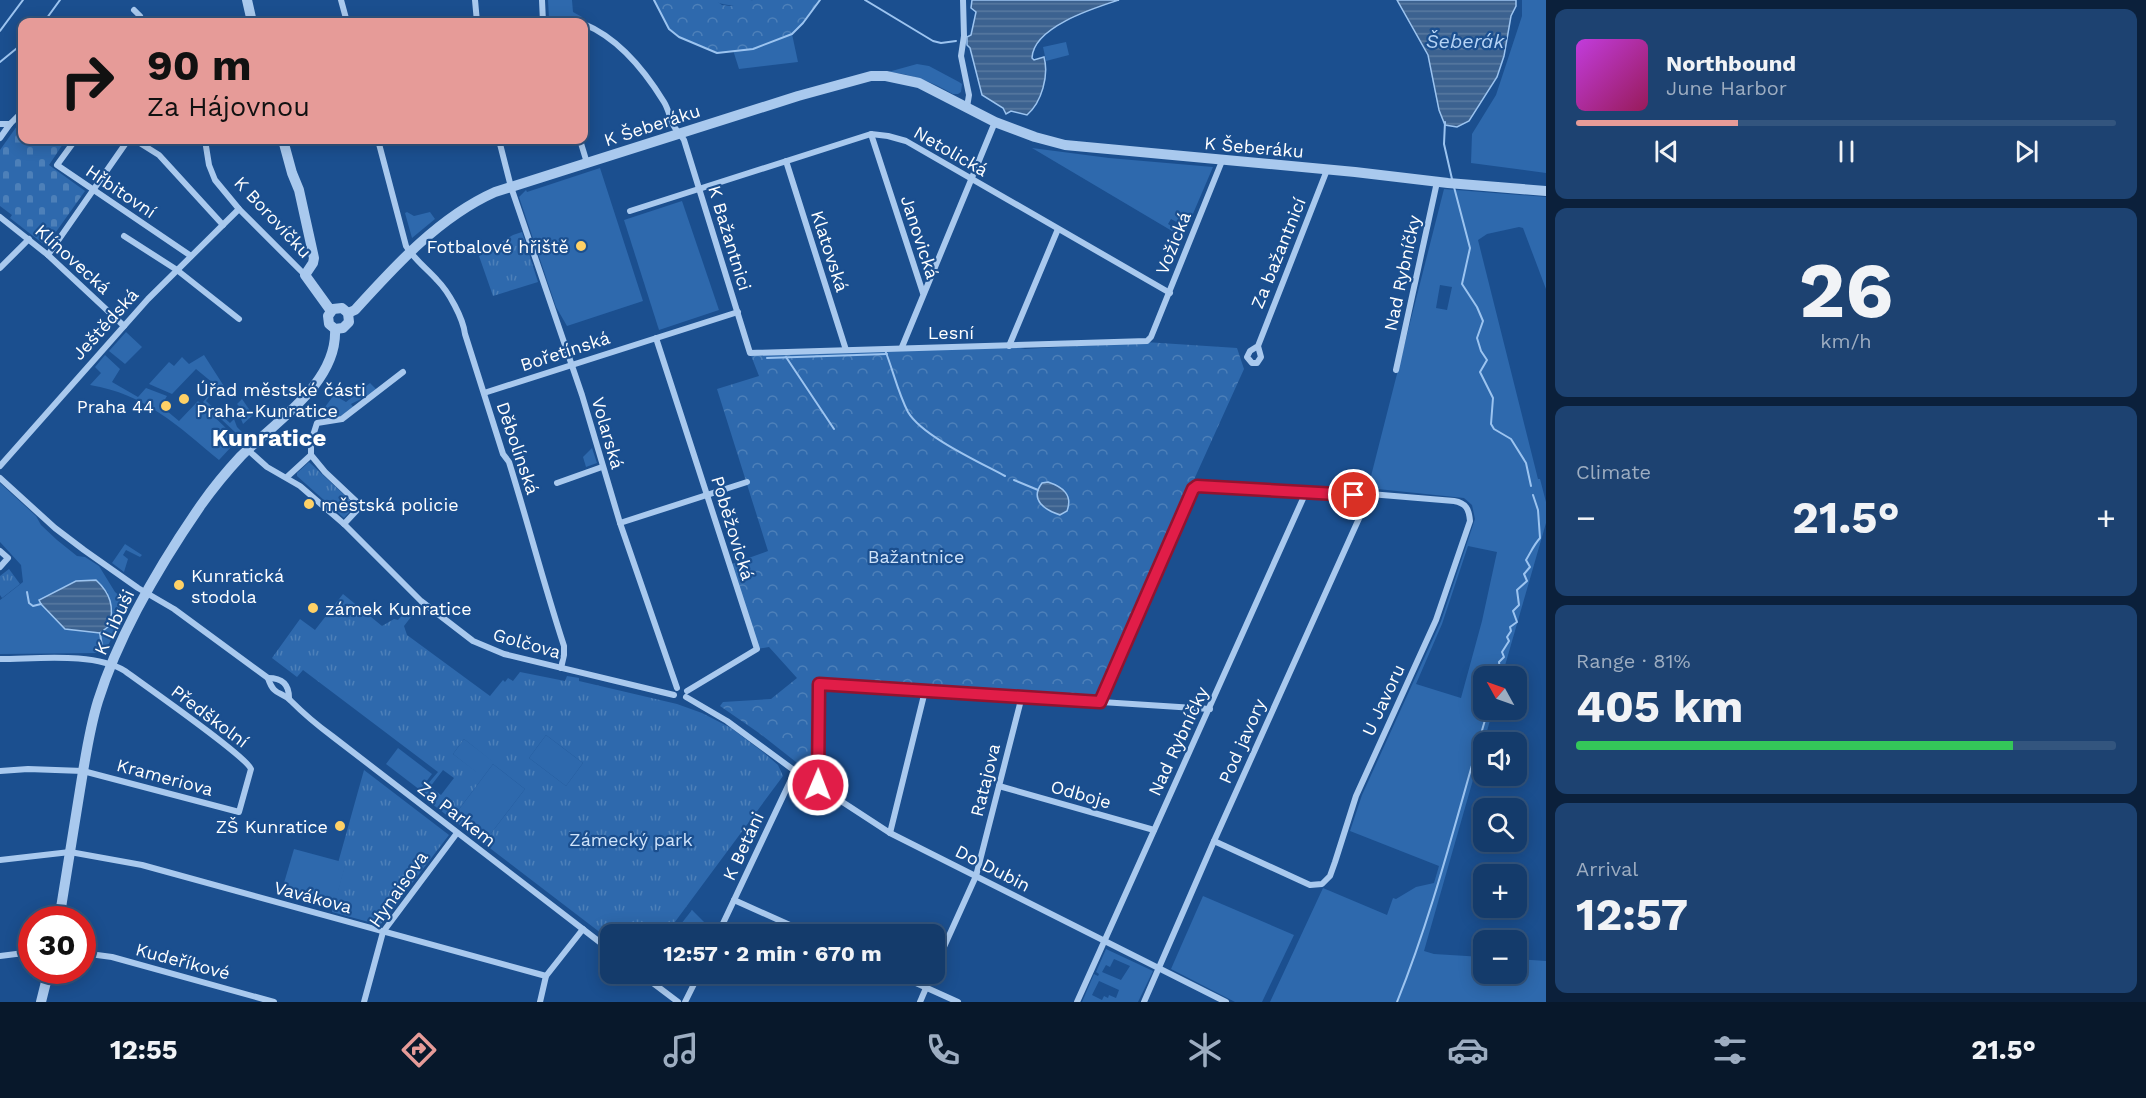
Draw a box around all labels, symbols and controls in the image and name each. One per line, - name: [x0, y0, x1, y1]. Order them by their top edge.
- water label: Šeberák: [1426, 29, 1505, 53]
- text: 90 m: [147, 41, 251, 90]
- icon: right: [48, 42, 126, 120]
- text: Northbound: [1666, 51, 1796, 76]
- text: June Harbor: [1666, 76, 1787, 100]
- text: Za Hájovnou: [147, 91, 310, 123]
- street label: K Šeberáku: [601, 100, 703, 150]
- street label: Netolická: [910, 121, 992, 181]
- street label: K Šeberáku: [1203, 132, 1305, 162]
- icon: previous: [1650, 135, 1683, 168]
- icon: pause: [1830, 135, 1863, 168]
- icon: next: [2010, 135, 2043, 168]
- street label: Hřbitovní: [82, 160, 160, 222]
- street label: K Borovíčku: [230, 172, 316, 262]
- street label: K Bažantnici: [704, 183, 756, 293]
- street label: Janovická: [897, 193, 943, 281]
- street label: Za bažantnicí: [1246, 194, 1310, 312]
- street label: Klatovská: [807, 208, 853, 294]
- street label: Vožická: [1151, 208, 1195, 278]
- street label: Nad Rybníčky: [1379, 212, 1425, 333]
- street label: Klínovecká: [31, 220, 115, 298]
- place label: Fotbalové hřiště: [426, 236, 569, 257]
- marker: Fotbalové hřiště: [574, 239, 588, 253]
- text: 26: [1799, 244, 1893, 336]
- street label: Ještědská: [67, 284, 143, 364]
- street label: Lesní: [928, 322, 974, 343]
- street label: Bořetínská: [518, 327, 612, 375]
- text: km/h: [1820, 329, 1872, 353]
- place label: Úřad městské části Praha-Kunratice: [196, 379, 366, 421]
- marker: Úřad městské části Praha-Kunratice: [177, 392, 191, 406]
- street label: Volarská: [588, 395, 628, 471]
- place label: Praha 44: [77, 396, 154, 417]
- marker: Praha 44: [159, 399, 173, 413]
- street label: Děbolínská: [492, 399, 544, 497]
- district label: Kunratice: [212, 424, 326, 452]
- text: Climate: [1576, 460, 1651, 484]
- pin: [1328, 469, 1379, 520]
- street label: Poběžovická: [707, 473, 759, 583]
- icon: arrive: [1337, 478, 1370, 511]
- text: 21.5°: [1792, 491, 1900, 544]
- place label: městská policie: [321, 494, 459, 515]
- marker: městská policie: [302, 497, 316, 511]
- text: −: [1576, 498, 1596, 537]
- text: +: [2096, 498, 2116, 537]
- park label: Bažantnice: [868, 546, 964, 567]
- place label: Kunratická stodola: [191, 565, 284, 607]
- marker: Kunratická stodola: [172, 578, 186, 592]
- street label: K Libuši: [90, 586, 138, 658]
- place label: zámek Kunratice: [325, 598, 472, 619]
- marker: zámek Kunratice: [306, 601, 320, 615]
- street label: Golčova: [491, 623, 563, 663]
- text: Range · 81%: [1576, 649, 1691, 673]
- street label: U Javoru: [1357, 661, 1409, 739]
- north arrow: [1473, 666, 1527, 720]
- map controls: [1473, 666, 1527, 984]
- street label: Předškolní: [167, 680, 253, 752]
- text: 405 km: [1576, 680, 1743, 733]
- street label: Nad Rybníčky: [1144, 682, 1213, 799]
- street label: Pod javory: [1214, 695, 1270, 787]
- button: sound: [1473, 732, 1527, 786]
- street label: Ratajova: [966, 741, 1004, 819]
- position arrow: [786, 753, 850, 817]
- street label: Krameriova: [115, 754, 215, 800]
- street label: Odboje: [1048, 775, 1114, 813]
- street label: Za Parkem: [414, 777, 500, 851]
- button: search: [1473, 798, 1527, 852]
- street label: K Betáni: [718, 808, 768, 884]
- place label: ZŠ Kunratice: [216, 816, 328, 837]
- marker: ZŠ Kunratice: [333, 819, 347, 833]
- park label: Zámecký park: [569, 829, 693, 850]
- street label: Do Dubin: [952, 840, 1034, 896]
- street label: Hynaisova: [364, 847, 432, 931]
- text: Arrival: [1576, 857, 1638, 881]
- button: +: [1473, 864, 1527, 918]
- street label: Vavákova: [272, 877, 354, 917]
- text: 12:57: [1576, 888, 1688, 941]
- speed limit sign: 30: [18, 906, 96, 984]
- button: −: [1473, 930, 1527, 984]
- street label: Kudeříkové: [134, 938, 232, 984]
- text: 12:57 · 2 min · 670 m: [663, 941, 882, 966]
- icon: directions: [398, 1029, 440, 1071]
- icon: music: [660, 1029, 702, 1071]
- icon: phone: [922, 1029, 964, 1071]
- icon: climate: [1184, 1029, 1226, 1071]
- icon: car: [1447, 1029, 1489, 1071]
- icon: filters: [1709, 1029, 1751, 1071]
- text: 12:55: [110, 1034, 177, 1066]
- text: 21.5°: [1971, 1034, 2036, 1066]

